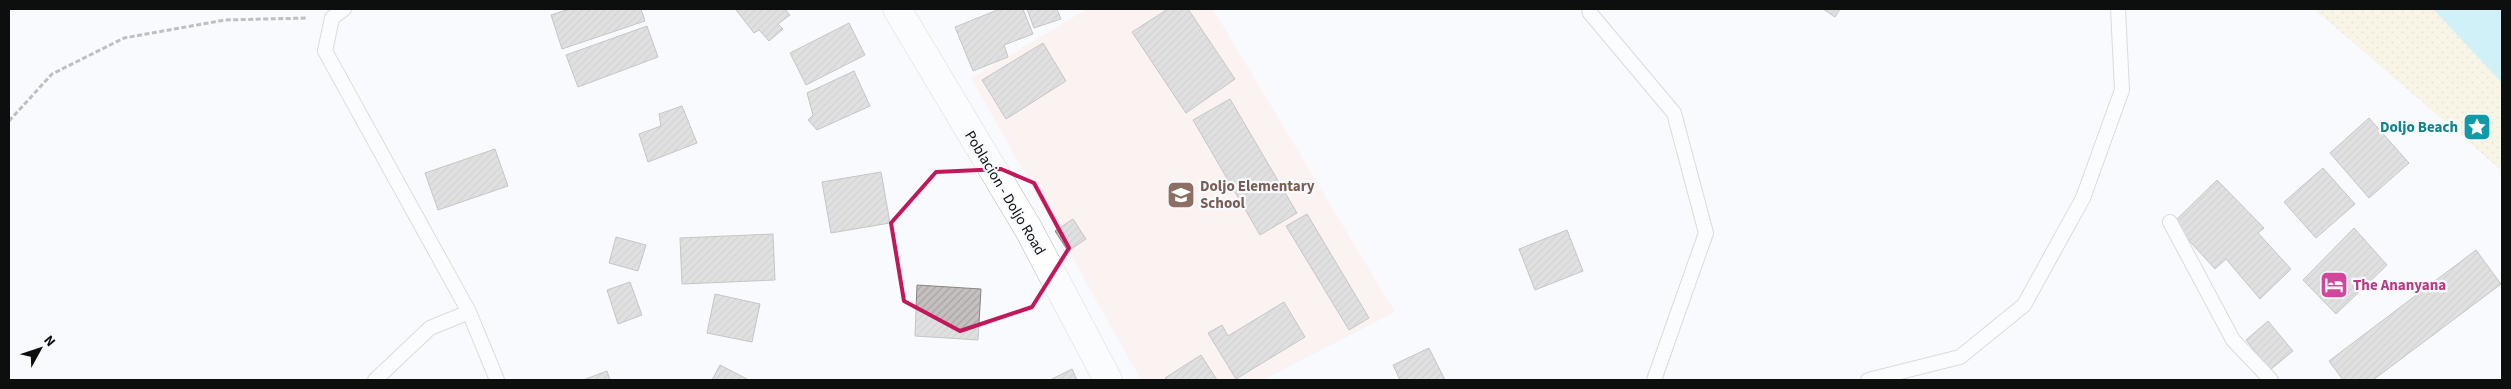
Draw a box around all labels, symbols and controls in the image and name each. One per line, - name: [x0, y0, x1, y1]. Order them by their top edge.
- place icon: Doljo Beach: [2462, 112, 2492, 142]
- place label: Doljo Beach: [2380, 117, 2458, 138]
- street label: Poblacion - Doljo Road: [959, 127, 1051, 259]
- place label: Doljo Elementary School: [1200, 176, 1315, 214]
- school or university icon: Doljo Elementary School: [1166, 180, 1196, 210]
- hotel icon: The Ananyana: [2319, 270, 2349, 300]
- place label: The Ananyana: [2353, 275, 2446, 296]
- north arrow: [15, 324, 65, 374]
- text: N: [39, 331, 60, 351]

